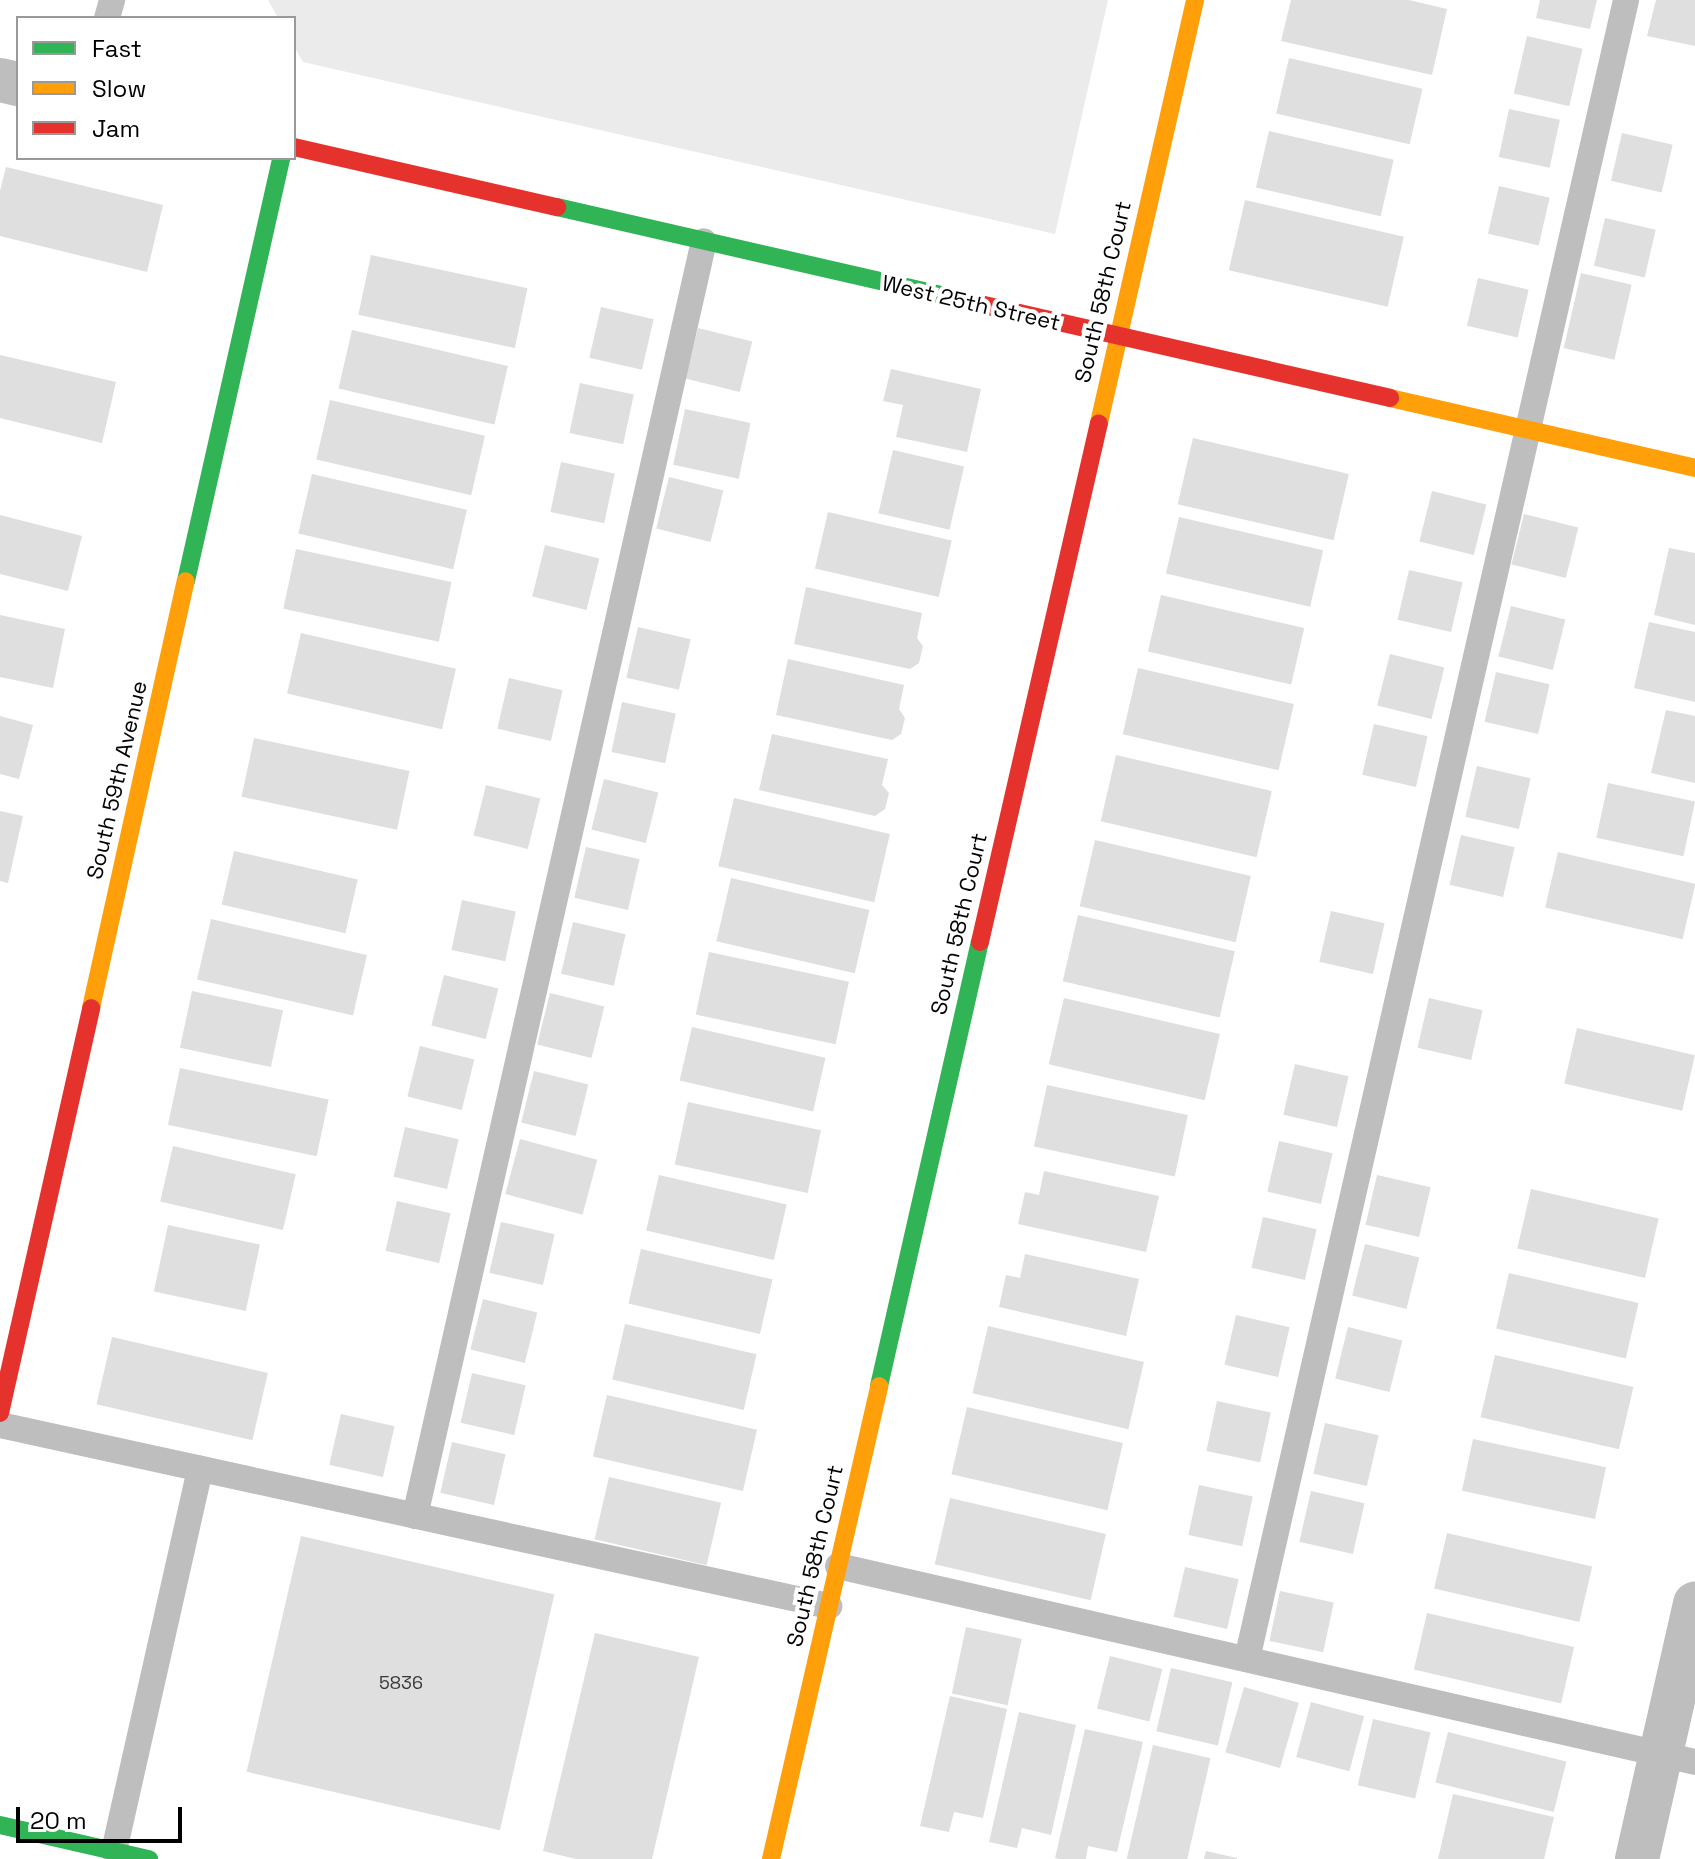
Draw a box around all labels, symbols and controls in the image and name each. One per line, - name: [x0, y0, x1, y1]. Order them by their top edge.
- legend: [16, 16, 296, 160]
- text: Fast: [92, 33, 142, 64]
- text: Slow: [92, 73, 146, 104]
- text: Jam: [92, 113, 140, 144]
- street label: South 58th Court: [1069, 199, 1137, 385]
- street label: West 25th Street: [879, 270, 1063, 336]
- street label: South 59th Avenue: [81, 678, 153, 882]
- street label: South 58th Court: [925, 831, 993, 1017]
- street label: South 58th Court: [781, 1463, 849, 1649]
- house number: 5836: [379, 1672, 423, 1694]
- scale bar: [20, 1791, 186, 1841]
- text: 20 m: [30, 1805, 87, 1836]

